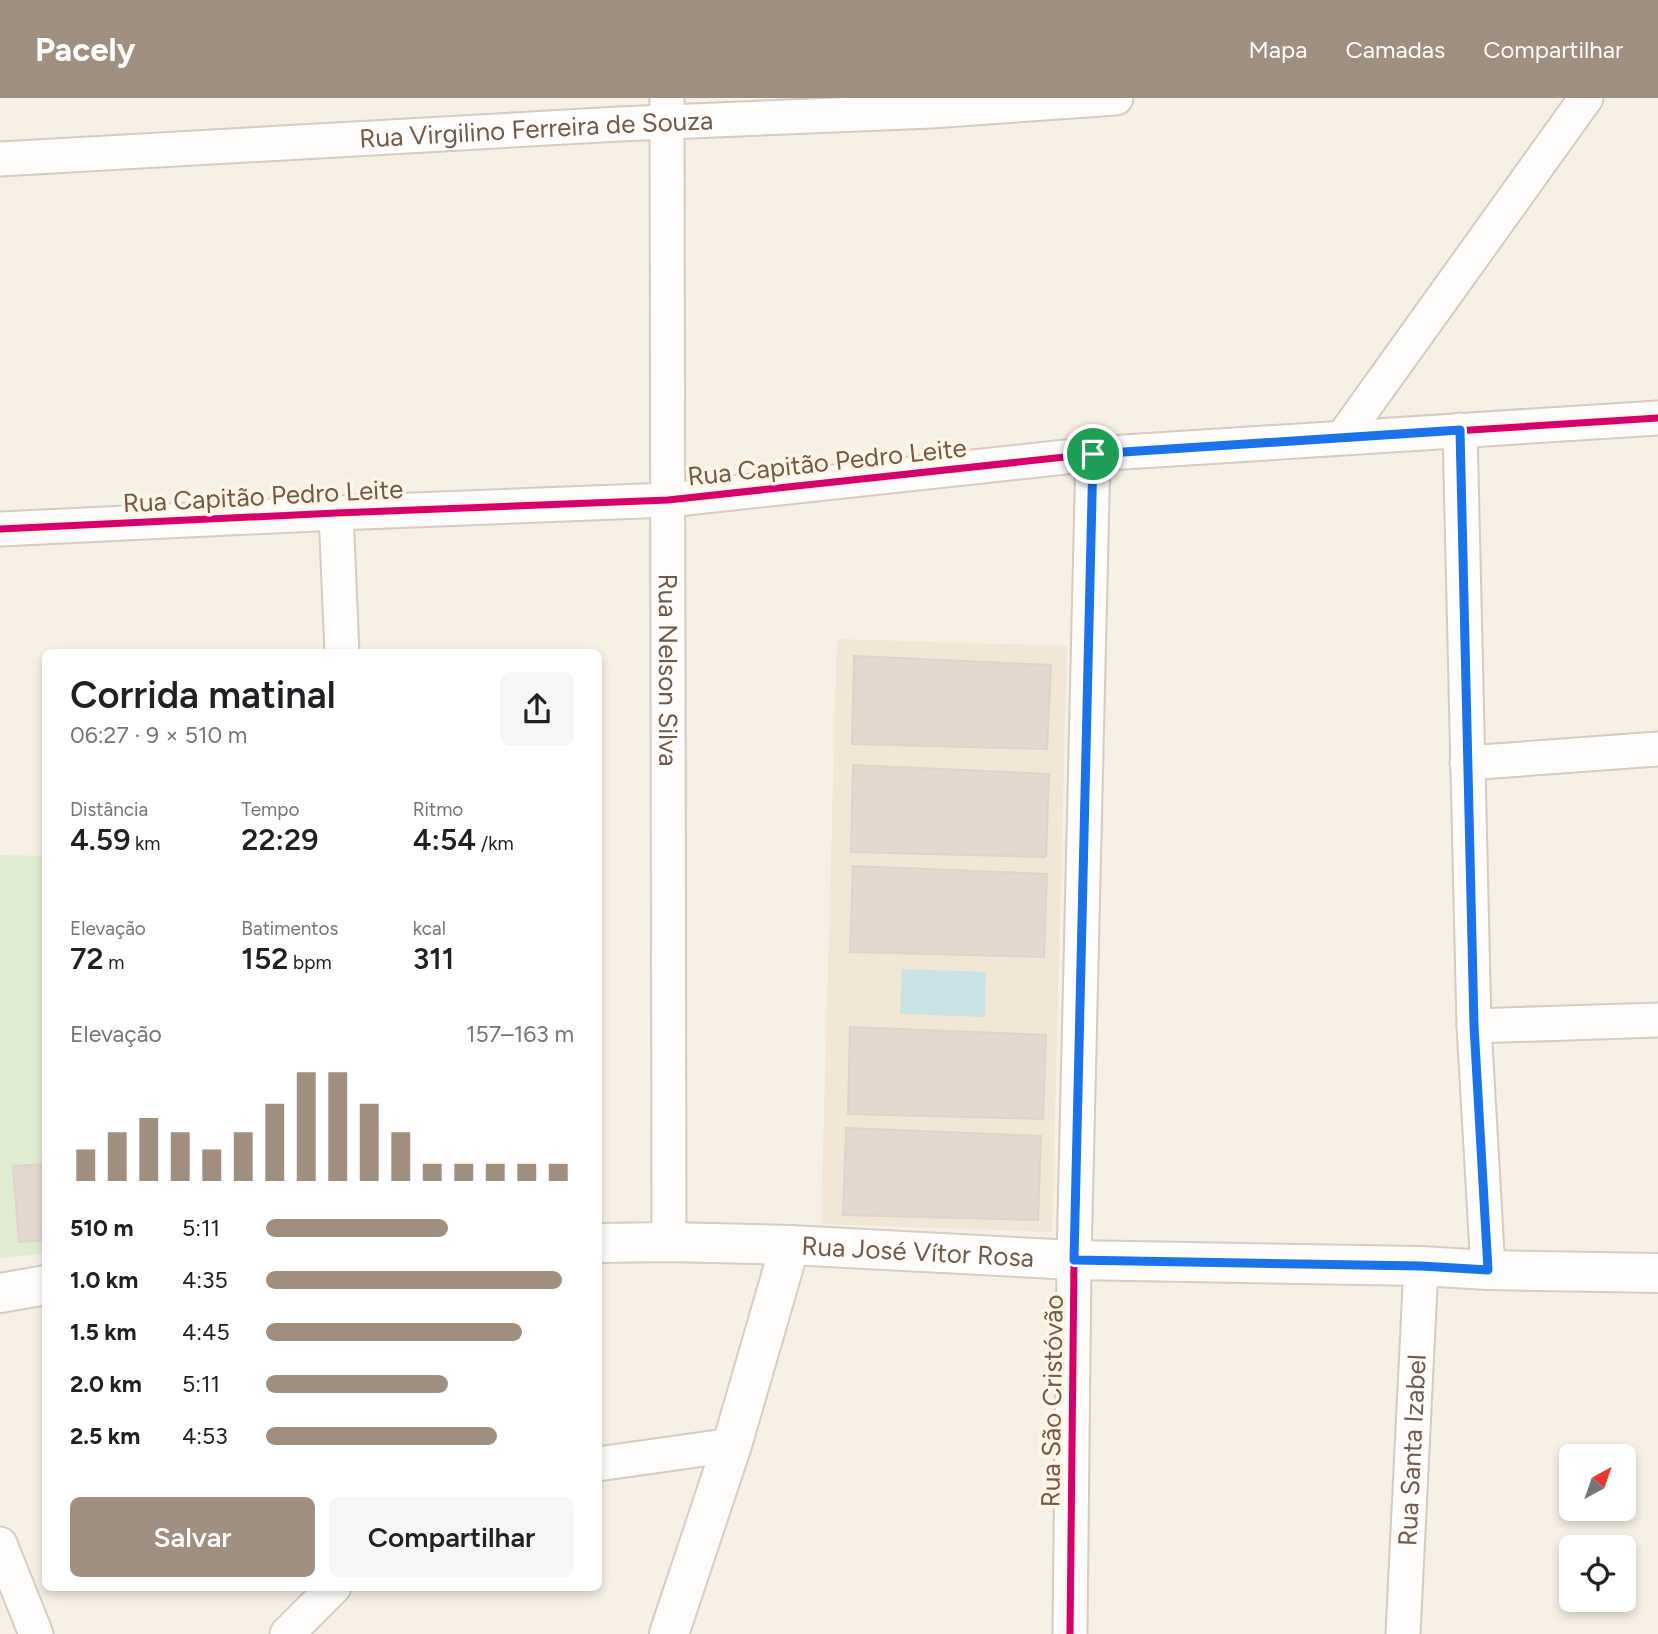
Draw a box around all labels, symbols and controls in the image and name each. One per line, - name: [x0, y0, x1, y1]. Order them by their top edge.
- text: Pacely: [35, 30, 136, 69]
- text: Mapa: [1248, 35, 1307, 64]
- text: Camadas: [1345, 35, 1445, 64]
- text: Compartilhar: [1483, 35, 1623, 64]
- street label: Rua Virgilino Ferreira de Souza: [358, 104, 714, 155]
- pin: [1063, 424, 1123, 484]
- street label: Rua Capitão Pedro Leite: [686, 431, 968, 493]
- icon: arrive: [1074, 435, 1112, 473]
- street label: Rua Capitão Pedro Leite: [122, 473, 404, 519]
- street label: Rua Nelson Silva: [652, 573, 684, 767]
- text: Corrida matinal: [70, 672, 336, 718]
- button: share: [500, 672, 574, 746]
- text: 06:27 · 9 × 510 m: [70, 721, 247, 749]
- text: Distância: [70, 798, 148, 821]
- text: Tempo: [241, 798, 299, 821]
- text: Ritmo: [413, 798, 463, 821]
- text: 4.59: [70, 821, 130, 858]
- text: 22:29: [241, 821, 318, 858]
- text: 4:54: [413, 821, 476, 858]
- text: km: [130, 832, 160, 855]
- text: /km: [476, 832, 514, 855]
- text: Elevação: [70, 917, 146, 940]
- text: Batimentos: [241, 917, 338, 940]
- text: kcal: [413, 917, 446, 940]
- text: 72: [70, 940, 104, 977]
- text: 152: [241, 940, 288, 977]
- text: 311: [413, 940, 454, 977]
- text: m: [104, 951, 124, 974]
- text: bpm: [288, 951, 332, 974]
- text: Elevação: [70, 1020, 162, 1048]
- text: 157–163 m: [466, 1020, 574, 1048]
- text: 510 m: [70, 1214, 134, 1242]
- text: 5:11: [182, 1214, 220, 1242]
- street label: Rua José Vítor Rosa: [801, 1230, 1035, 1274]
- text: 1.0 km: [70, 1266, 138, 1294]
- text: 4:35: [182, 1266, 228, 1294]
- street label: Rua São Cristóvão: [1034, 1294, 1070, 1508]
- text: 1.5 km: [70, 1318, 137, 1346]
- text: 4:45: [182, 1318, 230, 1346]
- street label: Rua Santa Izabel: [1391, 1354, 1433, 1547]
- text: 2.0 km: [70, 1370, 142, 1398]
- text: 5:11: [182, 1370, 220, 1398]
- text: 2.5 km: [70, 1422, 140, 1450]
- text: 4:53: [182, 1422, 228, 1450]
- north arrow: [1559, 1444, 1636, 1521]
- map controls: [1559, 1444, 1636, 1612]
- button: Salvar: [70, 1497, 315, 1577]
- button: Compartilhar: [329, 1497, 574, 1577]
- button: locate: [1559, 1535, 1636, 1612]

